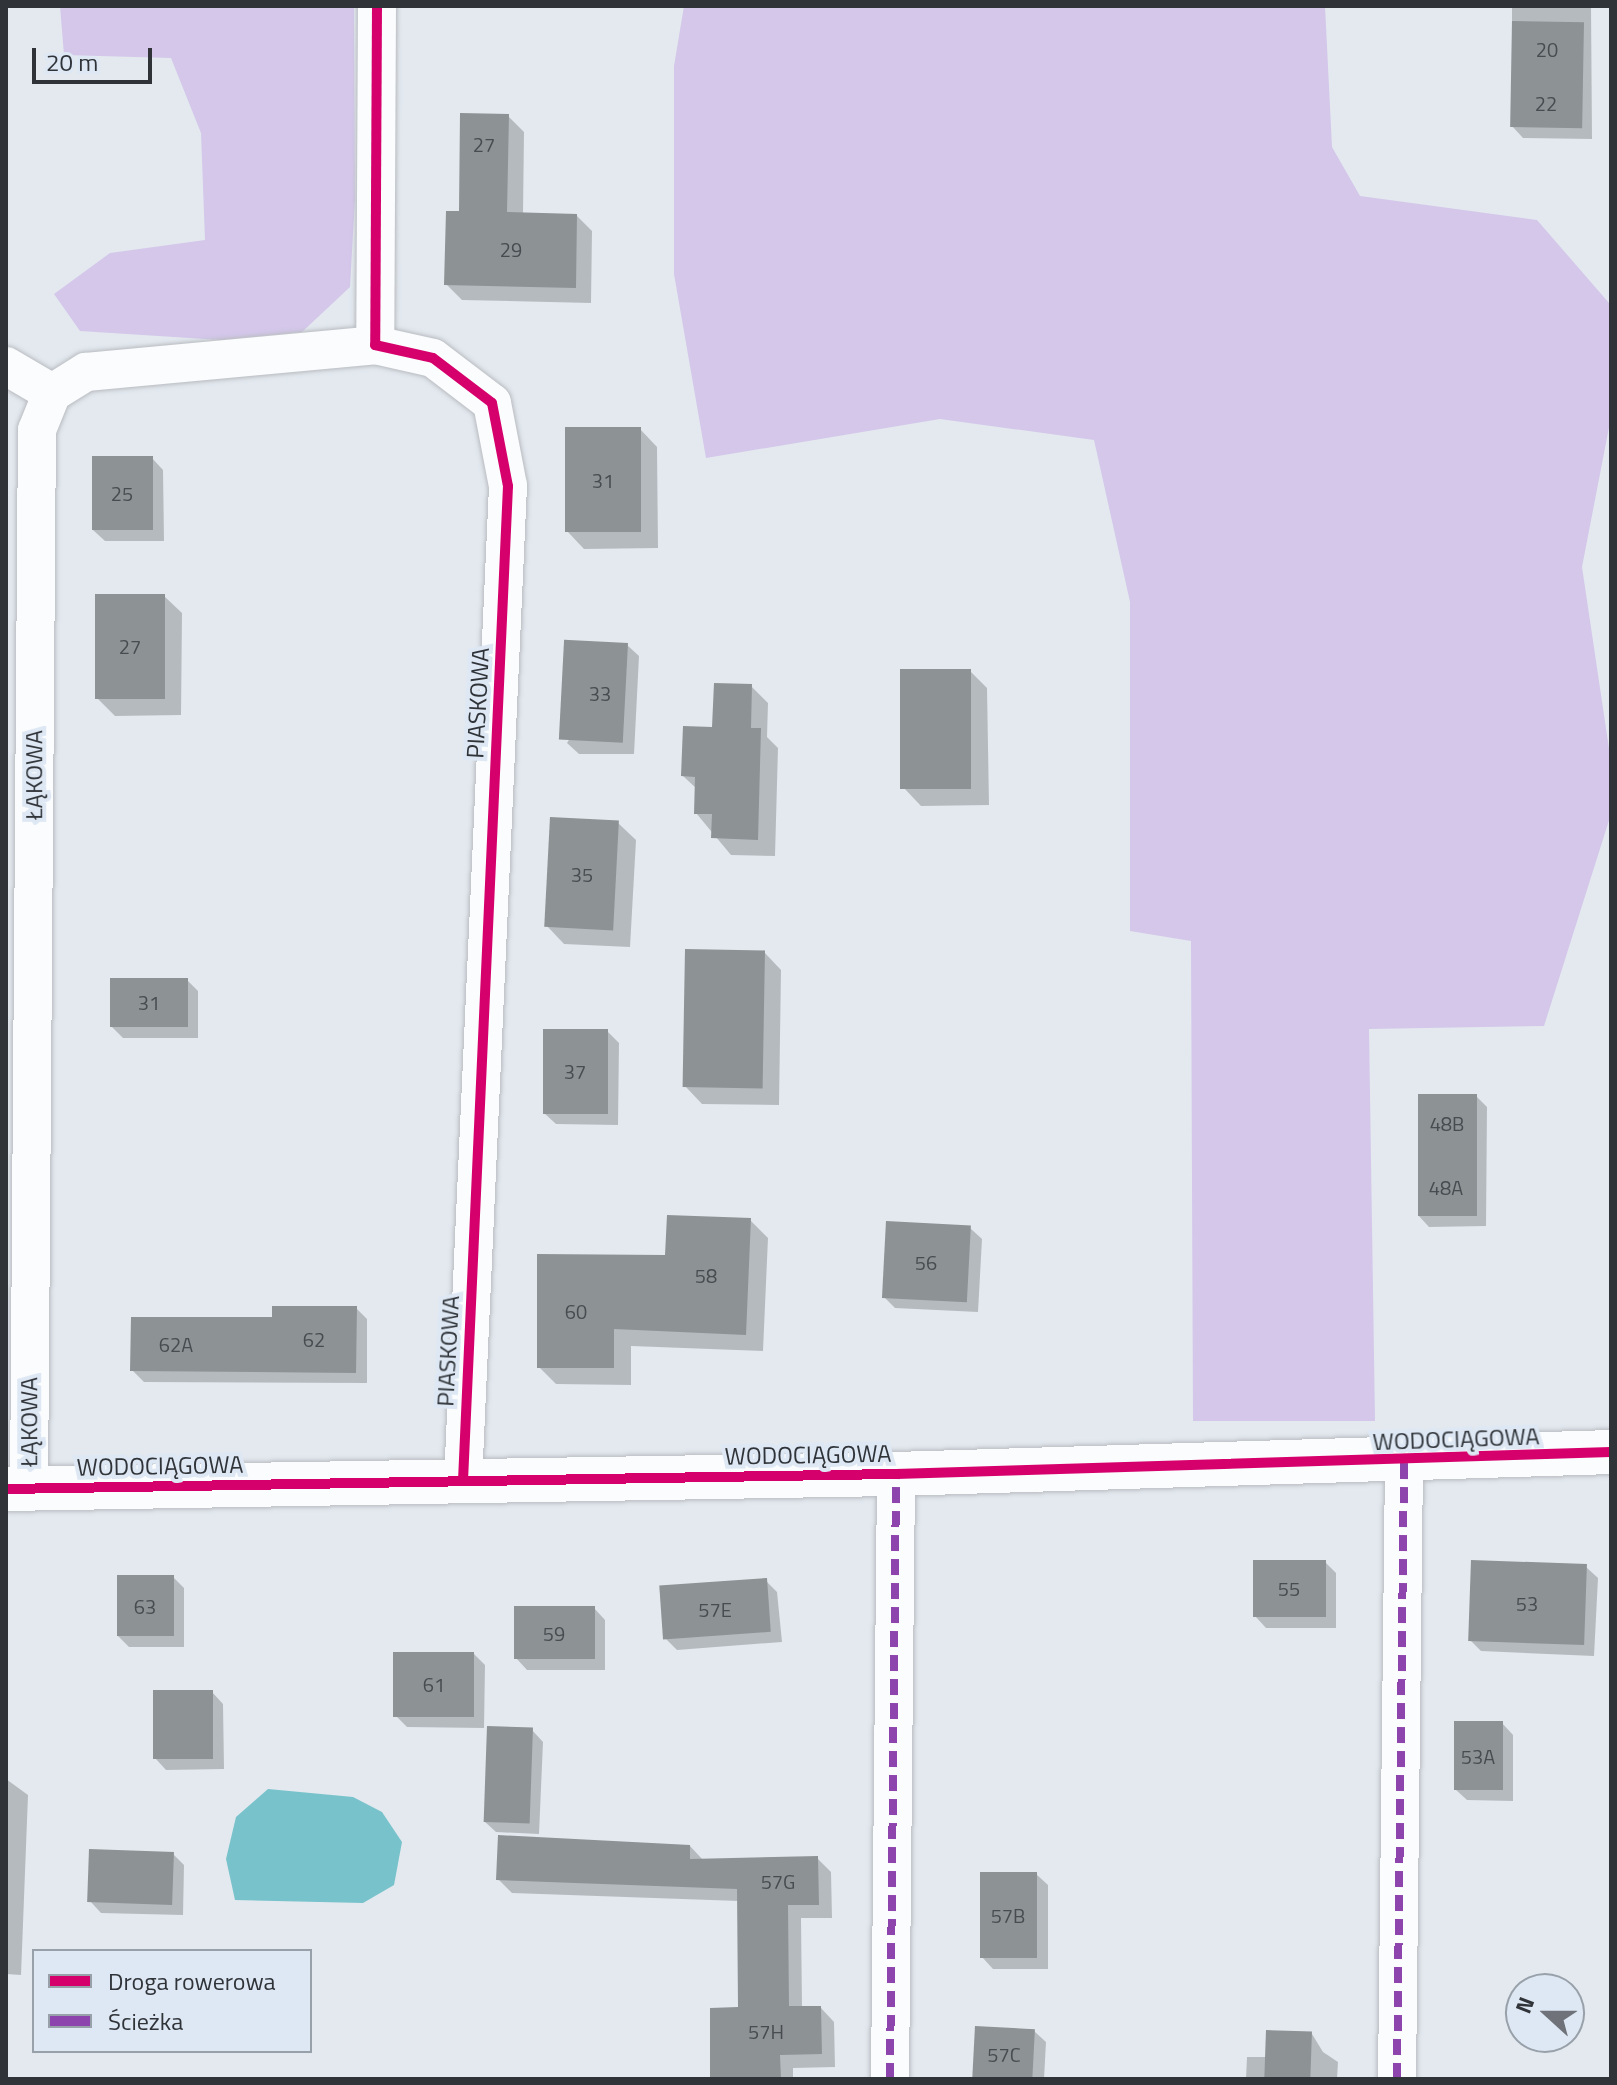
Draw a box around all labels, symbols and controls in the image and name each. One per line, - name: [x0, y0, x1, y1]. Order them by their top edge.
- scale bar: [36, 32, 156, 82]
- house number: 20: [1536, 37, 1558, 61]
- text: 20 m: [46, 44, 98, 80]
- house number: 22: [1535, 91, 1557, 115]
- house number: 27: [473, 132, 495, 156]
- house number: 29: [500, 237, 522, 261]
- house number: 31: [592, 468, 614, 492]
- house number: 25: [111, 481, 133, 505]
- house number: 27: [119, 634, 141, 658]
- street label: PIASKOWA: [461, 647, 495, 759]
- house number: 33: [589, 681, 611, 705]
- street label: ŁĄKOWA: [20, 730, 48, 820]
- house number: 35: [571, 862, 593, 886]
- house number: 31: [138, 990, 160, 1014]
- house number: 37: [564, 1059, 586, 1083]
- house number: 48B: [1430, 1111, 1464, 1135]
- house number: 48A: [1429, 1175, 1463, 1199]
- house number: 56: [915, 1250, 937, 1274]
- house number: 58: [695, 1263, 717, 1287]
- street label: PIASKOWA: [431, 1295, 465, 1407]
- house number: 60: [565, 1299, 587, 1323]
- house number: 62: [303, 1327, 325, 1351]
- house number: 62A: [159, 1332, 193, 1356]
- street label: ŁĄKOWA: [15, 1377, 43, 1467]
- street label: WODOCIĄGOWA: [1372, 1422, 1540, 1456]
- street label: WODOCIĄGOWA: [724, 1439, 892, 1471]
- street label: WODOCIĄGOWA: [76, 1450, 244, 1482]
- house number: 55: [1278, 1576, 1300, 1600]
- house number: 53: [1516, 1591, 1538, 1615]
- house number: 63: [134, 1594, 156, 1618]
- house number: 57E: [698, 1597, 732, 1621]
- house number: 59: [543, 1621, 565, 1645]
- house number: 61: [423, 1672, 445, 1696]
- house number: 53A: [1461, 1744, 1495, 1768]
- house number: 57G: [761, 1869, 795, 1893]
- house number: 57B: [991, 1903, 1025, 1927]
- legend: [32, 1949, 312, 2053]
- text: Droga rowerowa: [108, 1963, 276, 1999]
- north arrow: [1505, 1973, 1585, 2053]
- text: N: [1506, 1992, 1543, 2018]
- text: Ścieżka: [108, 2003, 183, 2039]
- house number: 57H: [748, 2019, 784, 2043]
- house number: 57C: [987, 2042, 1021, 2066]

